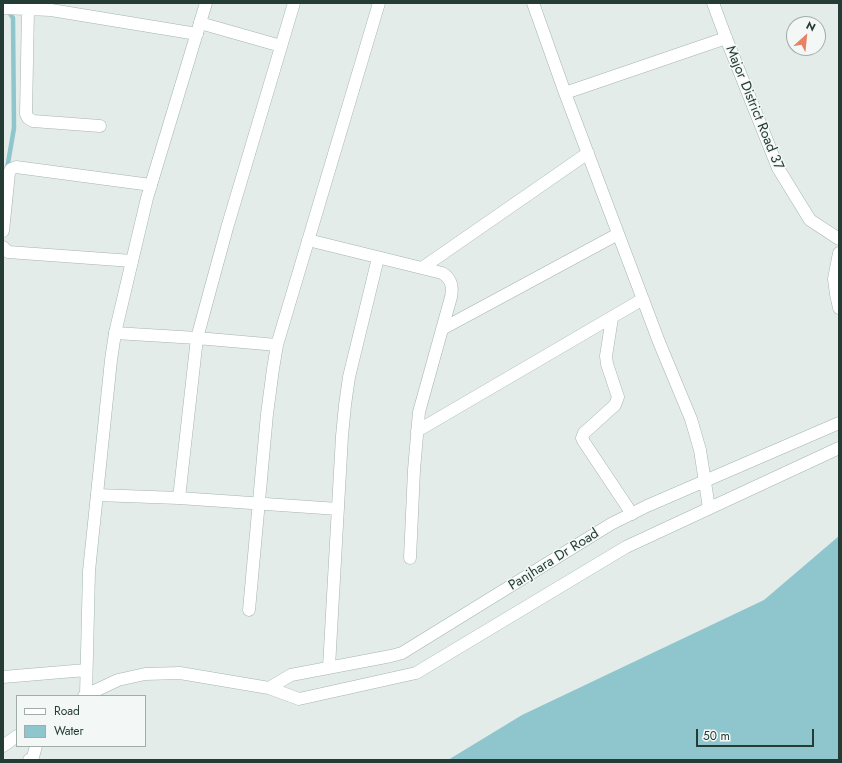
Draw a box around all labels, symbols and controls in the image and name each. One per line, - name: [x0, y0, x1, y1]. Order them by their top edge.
- north arrow: [786, 16, 826, 56]
- text: N: [803, 17, 819, 35]
- street label: Major District Road 37: [721, 44, 787, 172]
- street label: Panjhara Dr Road: [506, 525, 602, 595]
- legend: [16, 695, 146, 747]
- text: Road: [54, 702, 80, 720]
- scale bar: [698, 721, 816, 747]
- text: Water: [54, 722, 84, 740]
- text: 50 m: [703, 727, 730, 745]

